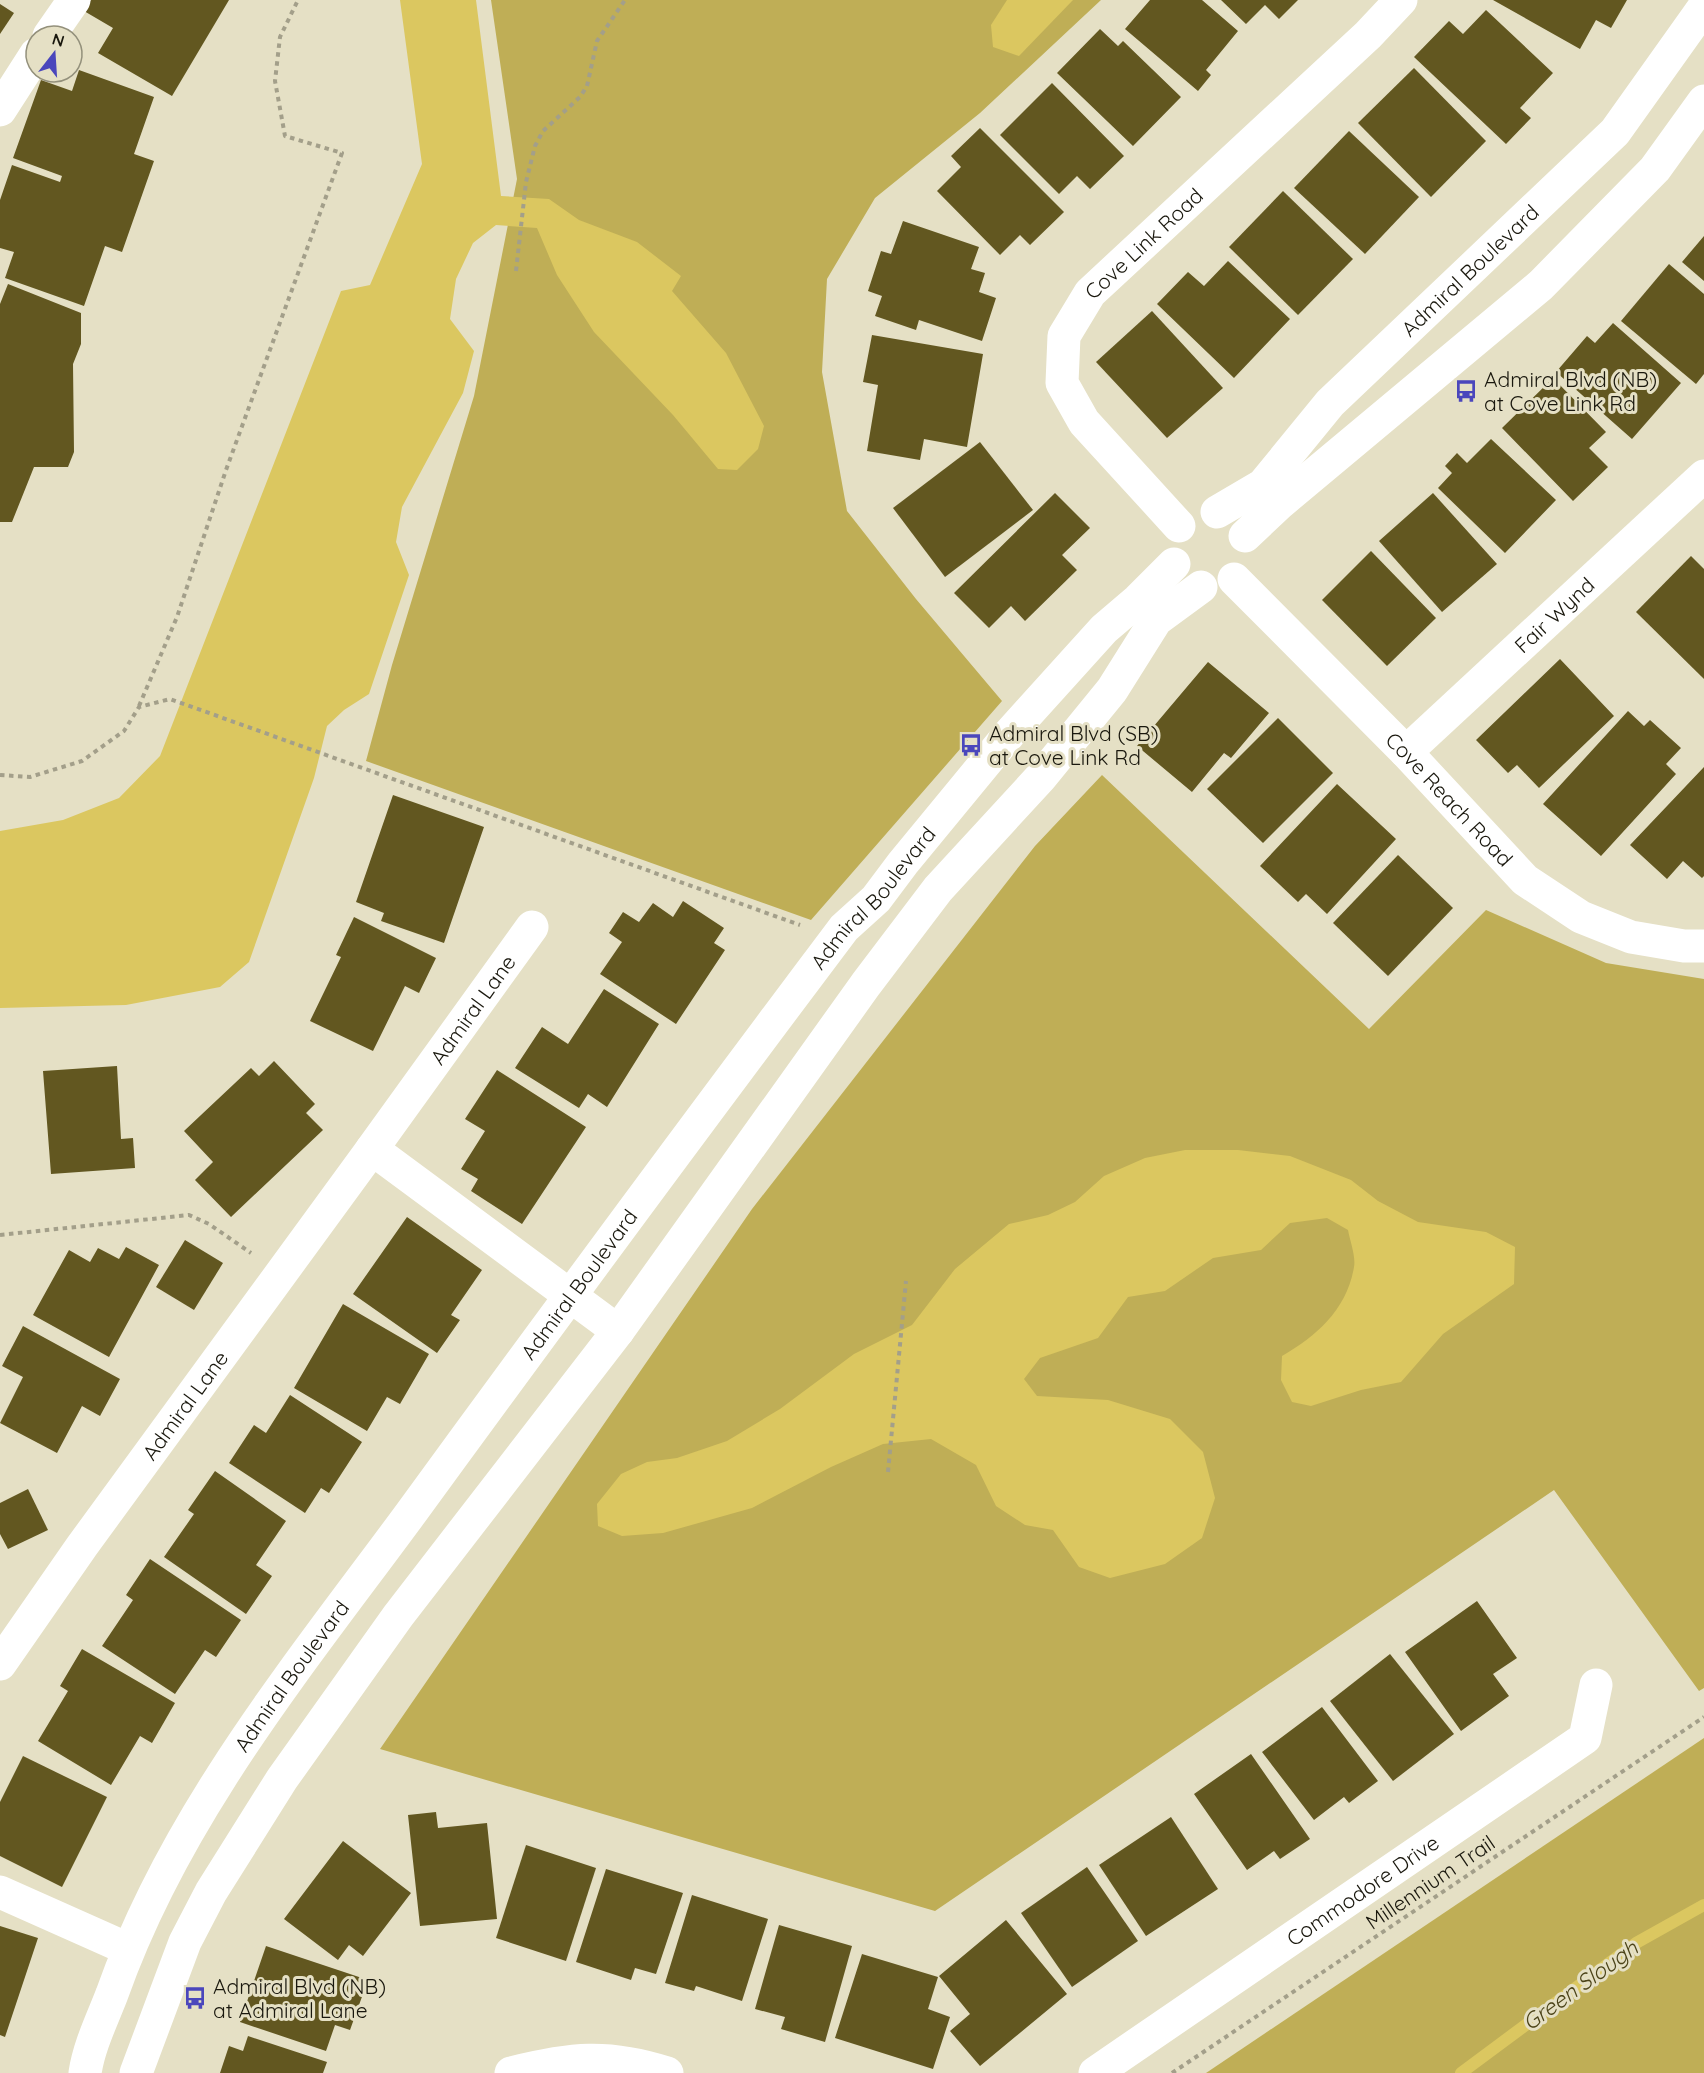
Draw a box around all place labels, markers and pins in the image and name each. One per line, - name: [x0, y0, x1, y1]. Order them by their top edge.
- place label: Admiral Blvd (NB) at Cove Link Rd: [1484, 366, 1657, 416]
- bus stop icon: Admiral Blvd (NB) at Cove Link Rd: [1453, 378, 1479, 404]
- place label: Admiral Blvd (SB) at Cove Link Rd: [989, 720, 1159, 770]
- bus stop icon: Admiral Blvd (SB) at Cove Link Rd: [958, 732, 984, 758]
- place label: Admiral Blvd (NB) at Admiral Lane: [213, 1973, 386, 2023]
- bus stop icon: Admiral Blvd (NB) at Admiral Lane: [182, 1985, 208, 2011]

